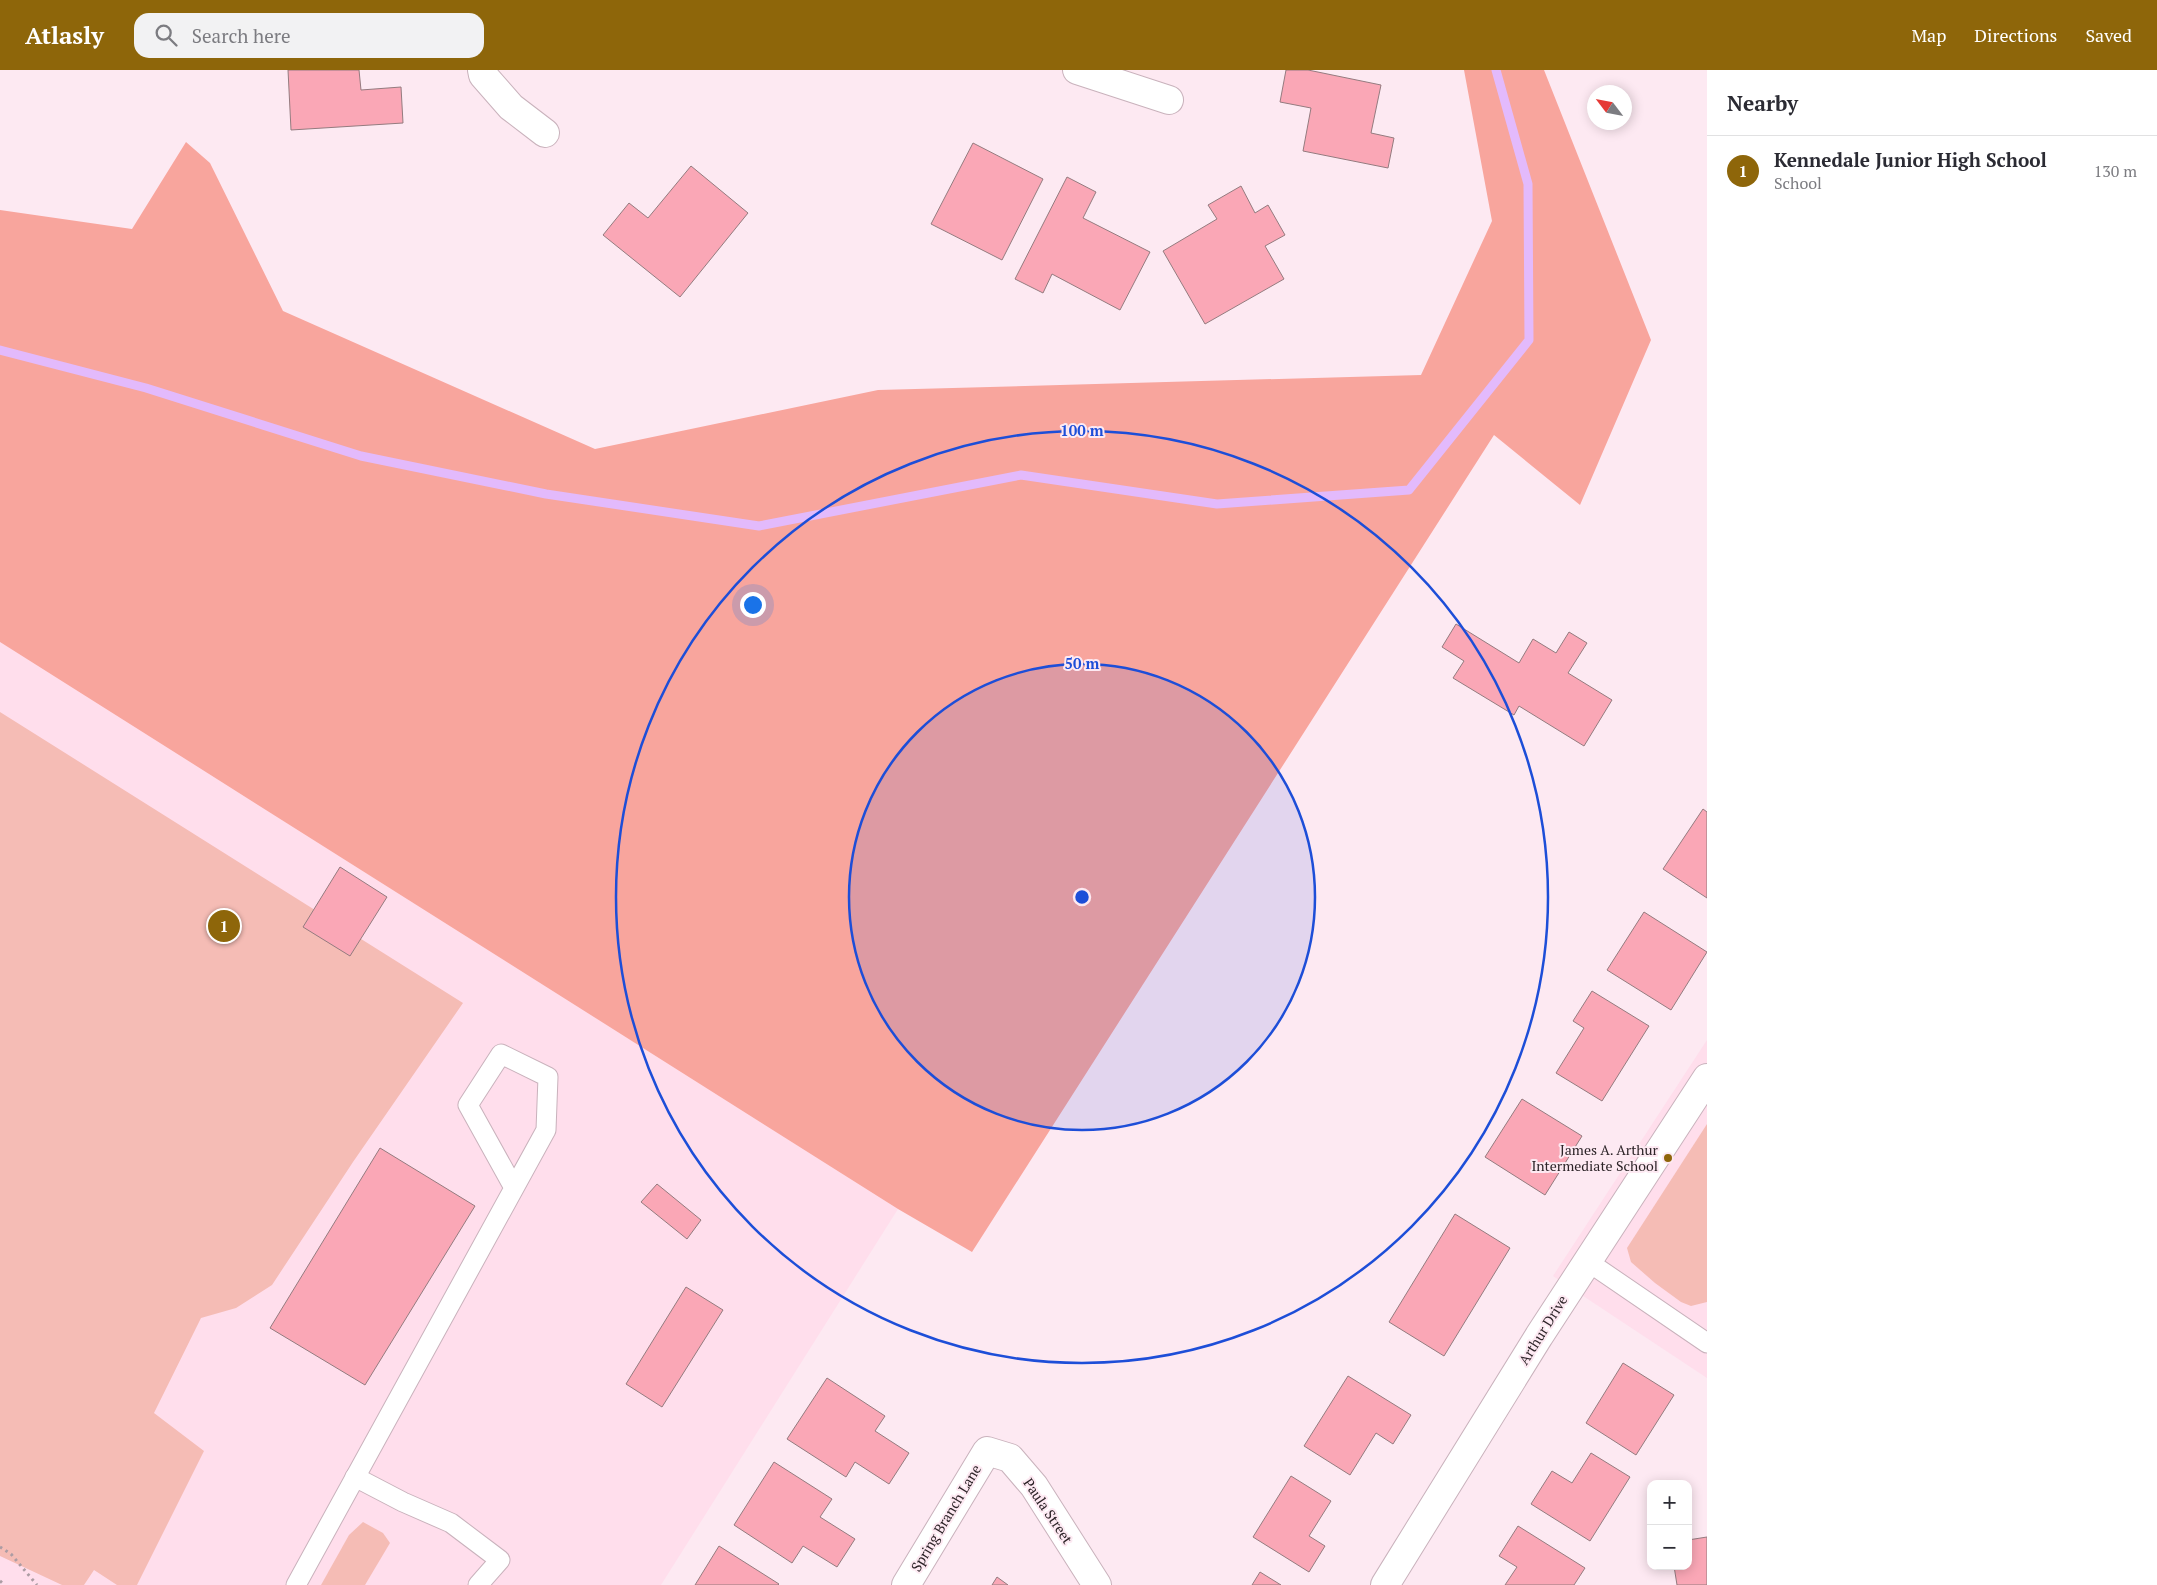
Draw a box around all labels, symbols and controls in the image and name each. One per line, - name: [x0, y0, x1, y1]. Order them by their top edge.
- search box: [134, 13, 484, 58]
- text: Atlasly: [25, 19, 104, 51]
- icon: search: [152, 21, 180, 49]
- text: Search here: [192, 23, 291, 48]
- text: Map: [1911, 23, 1946, 47]
- text: Directions: [1974, 23, 2057, 47]
- text: Saved: [2085, 23, 2132, 47]
- north arrow: [1587, 85, 1632, 130]
- text: Nearby: [1727, 89, 1798, 117]
- text: Kennedale Junior High School: [1774, 147, 2047, 172]
- text: 1: [1738, 160, 1748, 182]
- text: 130 m: [2094, 160, 2137, 182]
- text: School: [1774, 172, 1822, 194]
- text: 100 m: [1060, 420, 1104, 440]
- your location: [740, 592, 766, 618]
- text: 50 m: [1065, 653, 1100, 673]
- centre of rings: [1073, 888, 1091, 906]
- pin: 1: [208, 907, 240, 945]
- place label: James A. Arthur Intermediate School: [1531, 1140, 1659, 1175]
- marker: James A. Arthur Intermediate School: [1662, 1152, 1674, 1164]
- street label: Arthur Drive: [1514, 1291, 1571, 1368]
- street label: Spring Branch Lane: [906, 1461, 985, 1575]
- street label: Paula Street: [1019, 1474, 1078, 1548]
- map controls: [1647, 1480, 1692, 1570]
- button: +: [1647, 1480, 1692, 1525]
- button: −: [1647, 1525, 1692, 1570]

